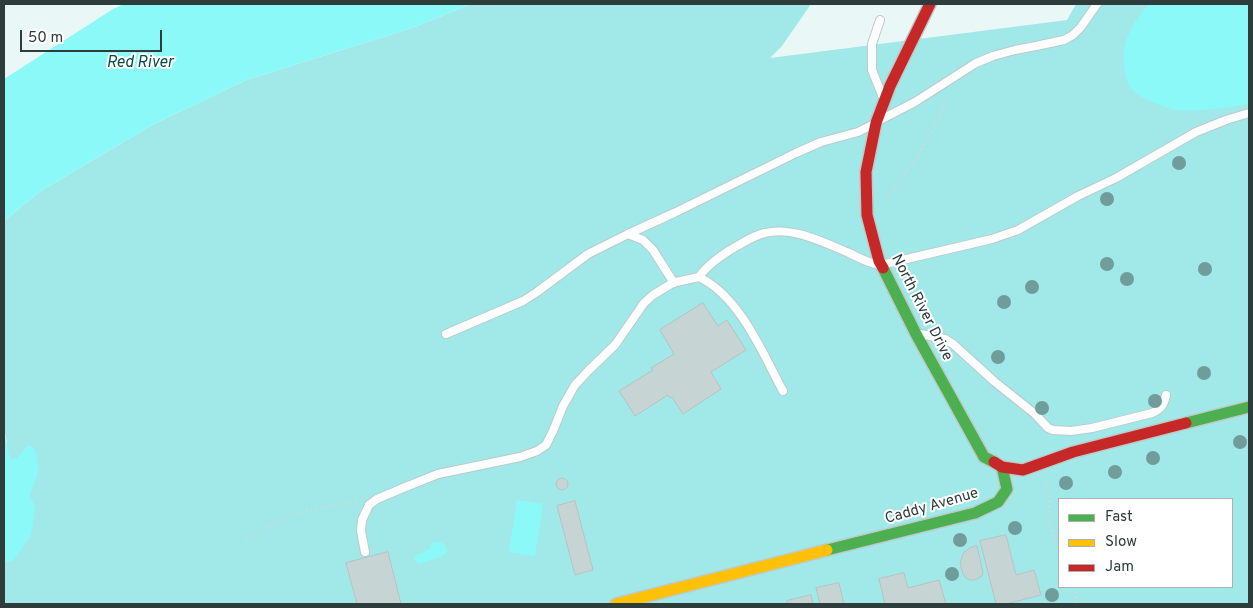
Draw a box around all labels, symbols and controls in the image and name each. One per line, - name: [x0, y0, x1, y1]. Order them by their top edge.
- scale bar: [22, 20, 165, 52]
- text: 50 m: [28, 29, 63, 48]
- water label: Red River: [107, 54, 173, 74]
- street label: North River Drive: [886, 252, 956, 364]
- street label: Caddy Avenue: [883, 485, 981, 529]
- legend: [1058, 498, 1233, 588]
- text: Fast: [1105, 508, 1133, 527]
- text: Slow: [1105, 533, 1137, 552]
- text: Jam: [1105, 558, 1134, 577]

